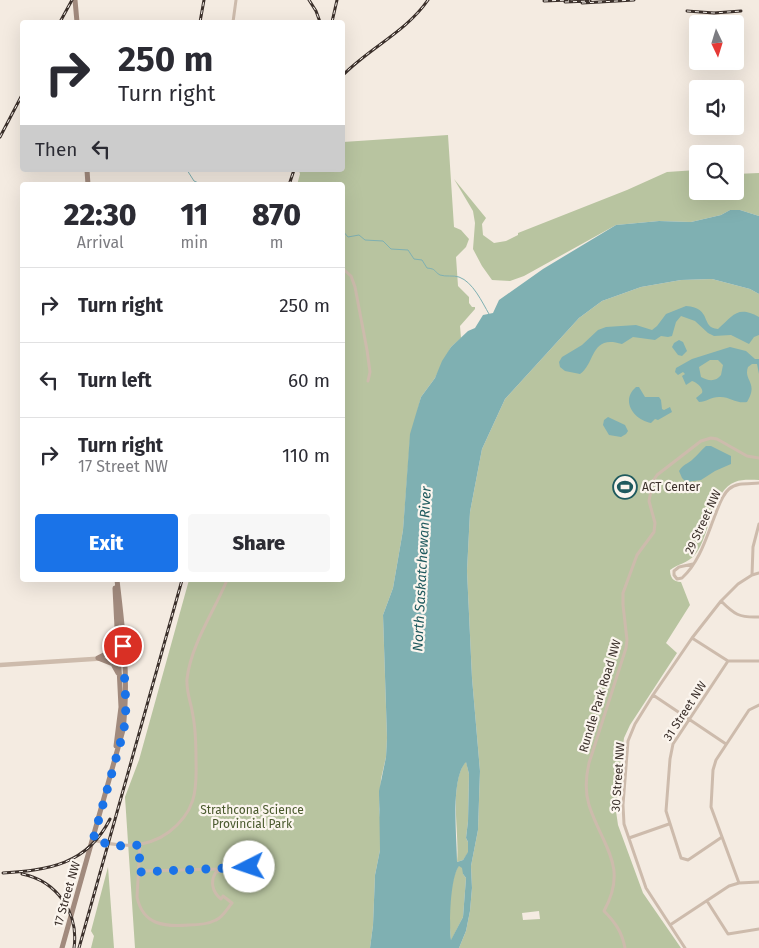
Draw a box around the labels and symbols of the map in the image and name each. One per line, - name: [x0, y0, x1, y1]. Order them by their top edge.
- north arrow: [689, 15, 744, 70]
- sports icon: ACT Center: [612, 474, 638, 500]
- place label: ACT Center: [642, 480, 700, 494]
- water label: North Saskatchewan River: [409, 485, 435, 652]
- street label: 29 Street NW: [682, 488, 724, 556]
- pin: [102, 625, 144, 667]
- street label: Rundle Park Road NW: [576, 638, 624, 754]
- street label: 31 Street NW: [661, 679, 709, 743]
- street label: 30 Street NW: [609, 742, 627, 812]
- park label: Strathcona Science Provincial Park: [200, 803, 304, 831]
- position arrow: [222, 840, 274, 892]
- street label: 17 Street NW: [51, 860, 83, 928]

